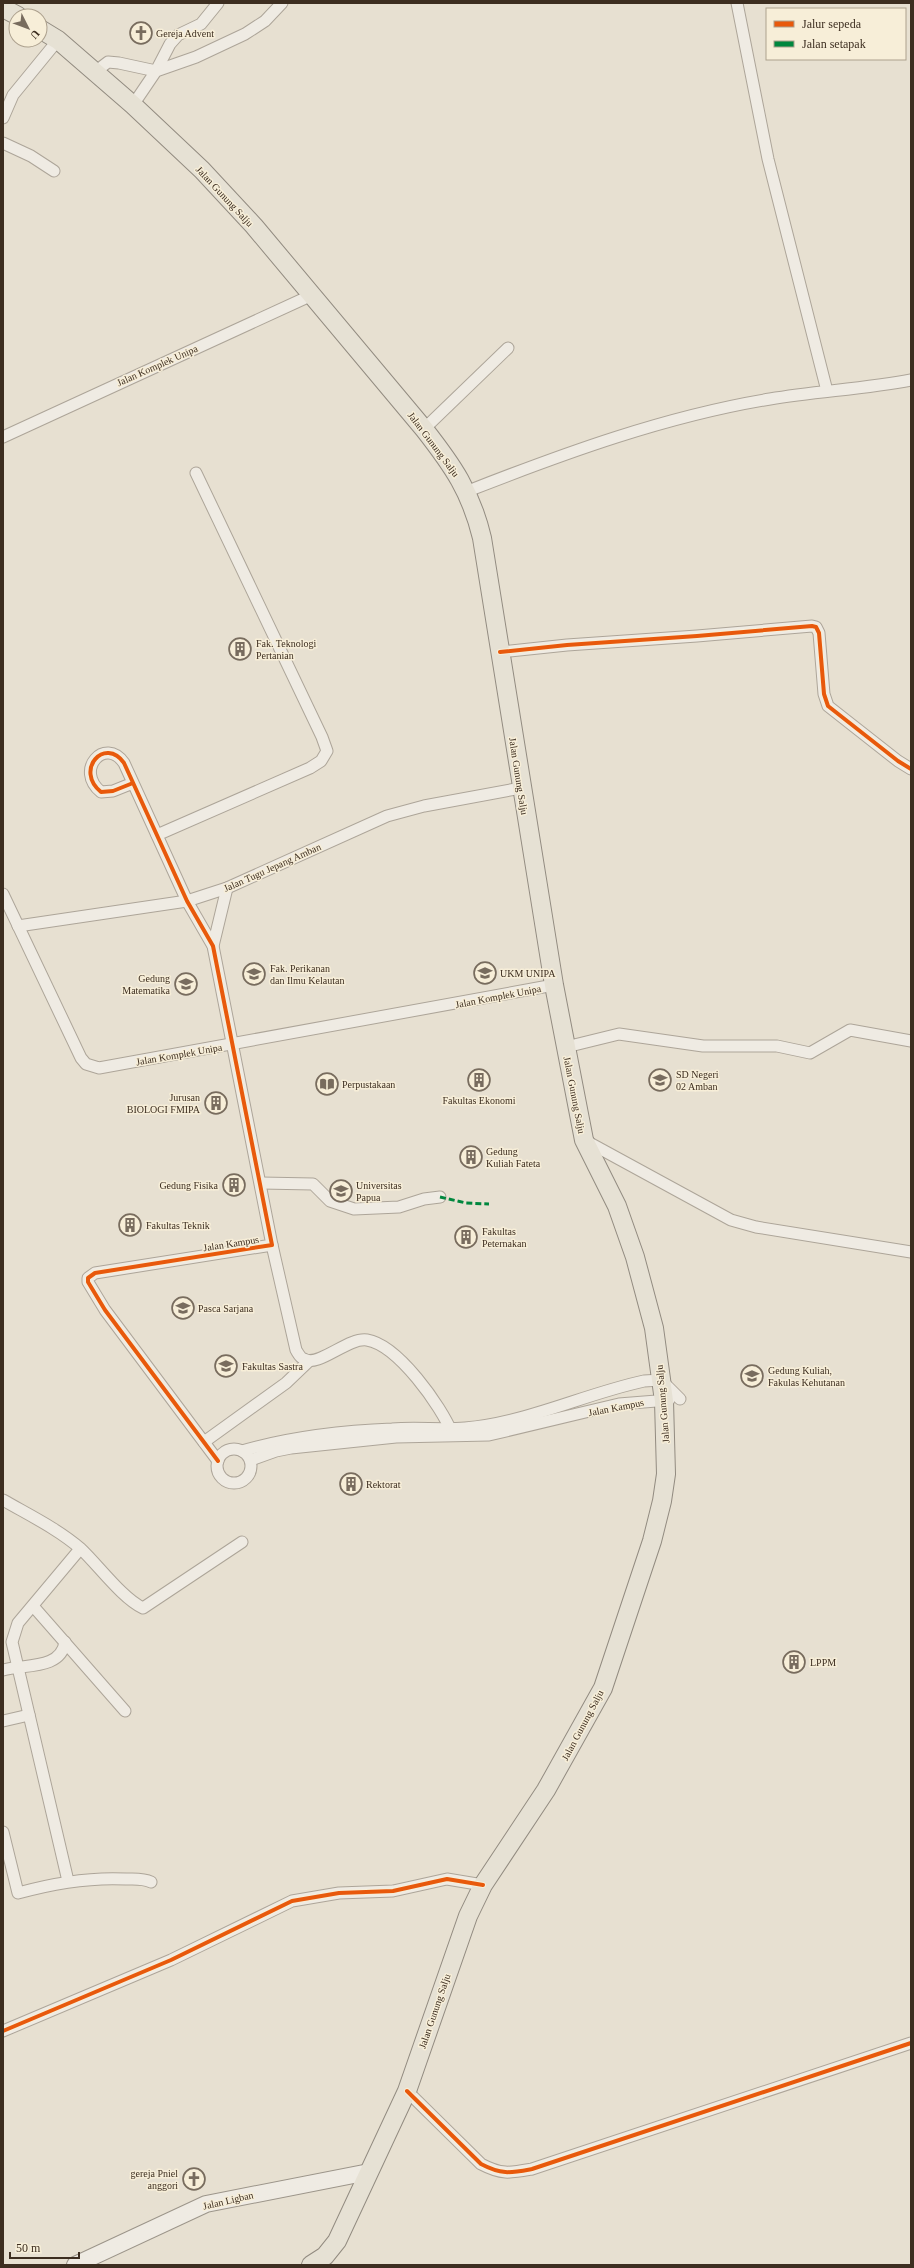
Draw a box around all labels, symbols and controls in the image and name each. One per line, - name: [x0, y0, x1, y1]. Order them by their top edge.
- north arrow: [8, 8, 48, 48]
- legend: [766, 8, 906, 60]
- text: Jalur sepeda: [802, 17, 862, 31]
- church icon: Gereja Advent: [128, 20, 154, 46]
- text: U: [28, 28, 43, 42]
- place label: Gereja Advent: [156, 28, 214, 39]
- text: Jalan setapak: [802, 37, 866, 51]
- street label: Jalan Gunung Salju: [194, 164, 255, 229]
- street label: Jalan Komplek Unipa: [115, 342, 200, 388]
- street label: Jalan Gunung Salju: [406, 410, 462, 479]
- building icon: Fak. Teknologi Pertanian: [227, 636, 253, 662]
- place label: Fak. Teknologi Pertanian: [256, 638, 316, 661]
- street label: Jalan Gunung Salju: [507, 737, 530, 816]
- street label: Jalan Tugu Jepang Amban: [222, 841, 323, 894]
- school or university icon: UKM UNIPA: [472, 960, 498, 986]
- school or university icon: Fak. Perikanan dan Ilmu Kelautan: [241, 961, 267, 987]
- place label: Fak. Perikanan dan Ilmu Kelautan: [270, 963, 344, 986]
- place label: UKM UNIPA: [500, 968, 556, 979]
- school or university icon: Gedung Matematika: [173, 971, 199, 997]
- place label: Gedung Matematika: [122, 973, 171, 996]
- street label: Jalan Komplek Unipa: [454, 983, 542, 1010]
- street label: Jalan Komplek Unipa: [135, 1041, 224, 1067]
- street label: Jalan Gunung Salju: [562, 1056, 587, 1135]
- building icon: Fakultas Ekonomi: [466, 1067, 492, 1093]
- school or university icon: SD Negeri 02 Amban: [647, 1067, 673, 1093]
- place label: SD Negeri 02 Amban: [676, 1069, 719, 1092]
- library icon: Perpustakaan: [314, 1071, 340, 1097]
- place label: Perpustakaan: [342, 1079, 395, 1090]
- building icon: Jurusan BIOLOGI FMIPA: [203, 1090, 229, 1116]
- place label: Jurusan BIOLOGI FMIPA: [127, 1092, 201, 1115]
- place label: Fakultas Ekonomi: [442, 1095, 516, 1106]
- building icon: Gedung Kuliah Fateta: [458, 1144, 484, 1170]
- place label: Gedung Kuliah Fateta: [486, 1146, 541, 1169]
- building icon: Gedung Fisika: [221, 1172, 247, 1198]
- school or university icon: Universitas Papua: [328, 1178, 354, 1204]
- place label: Gedung Fisika: [159, 1180, 219, 1191]
- place label: Universitas Papua: [356, 1180, 402, 1203]
- building icon: Fakultas Teknik: [117, 1212, 143, 1238]
- place label: Fakultas Teknik: [146, 1220, 210, 1231]
- building icon: Fakultas Peternakan: [453, 1224, 479, 1250]
- place label: Fakultas Peternakan: [482, 1226, 526, 1249]
- street label: Jalan Kampus: [202, 1234, 260, 1253]
- school or university icon: Pasca Sarjana: [170, 1295, 196, 1321]
- place label: Pasca Sarjana: [198, 1303, 254, 1314]
- school or university icon: Fakultas Sastra: [213, 1353, 239, 1379]
- place label: Fakultas Sastra: [242, 1361, 303, 1372]
- school or university icon: Gedung Kuliah, Fakulas Kehutanan: [739, 1363, 765, 1389]
- street label: Jalan Gunung Salju: [654, 1364, 671, 1443]
- place label: Gedung Kuliah, Fakulas Kehutanan: [768, 1365, 845, 1388]
- street label: Jalan Kampus: [587, 1397, 645, 1418]
- building icon: Rektorat: [338, 1471, 364, 1497]
- place label: Rektorat: [366, 1479, 401, 1490]
- building icon: LPPM: [781, 1649, 807, 1675]
- place label: LPPM: [810, 1657, 836, 1668]
- street label: Jalan Gunung Salju: [559, 1688, 606, 1762]
- street label: Jalan Gunung Salju: [417, 1972, 452, 2050]
- church icon: gereja Pniel anggori: [181, 2166, 207, 2192]
- place label: gereja Pniel anggori: [131, 2168, 178, 2191]
- street label: Jalan Ligban: [202, 2189, 254, 2212]
- scale bar: [10, 2234, 79, 2260]
- text: 50 m: [16, 2241, 41, 2255]

